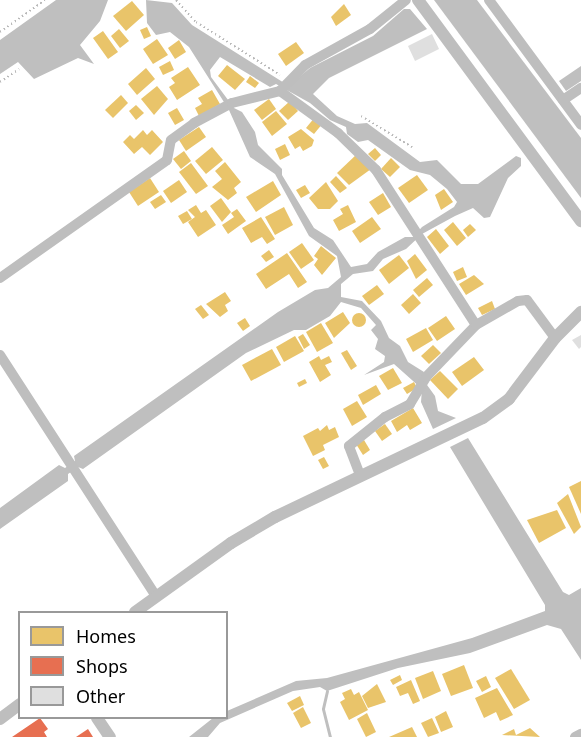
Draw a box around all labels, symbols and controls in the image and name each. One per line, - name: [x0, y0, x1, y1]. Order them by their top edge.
- legend: [18, 611, 228, 719]
- text: Homes: [76, 624, 136, 648]
- text: Shops: [76, 654, 128, 678]
- text: Other: [76, 684, 125, 708]

